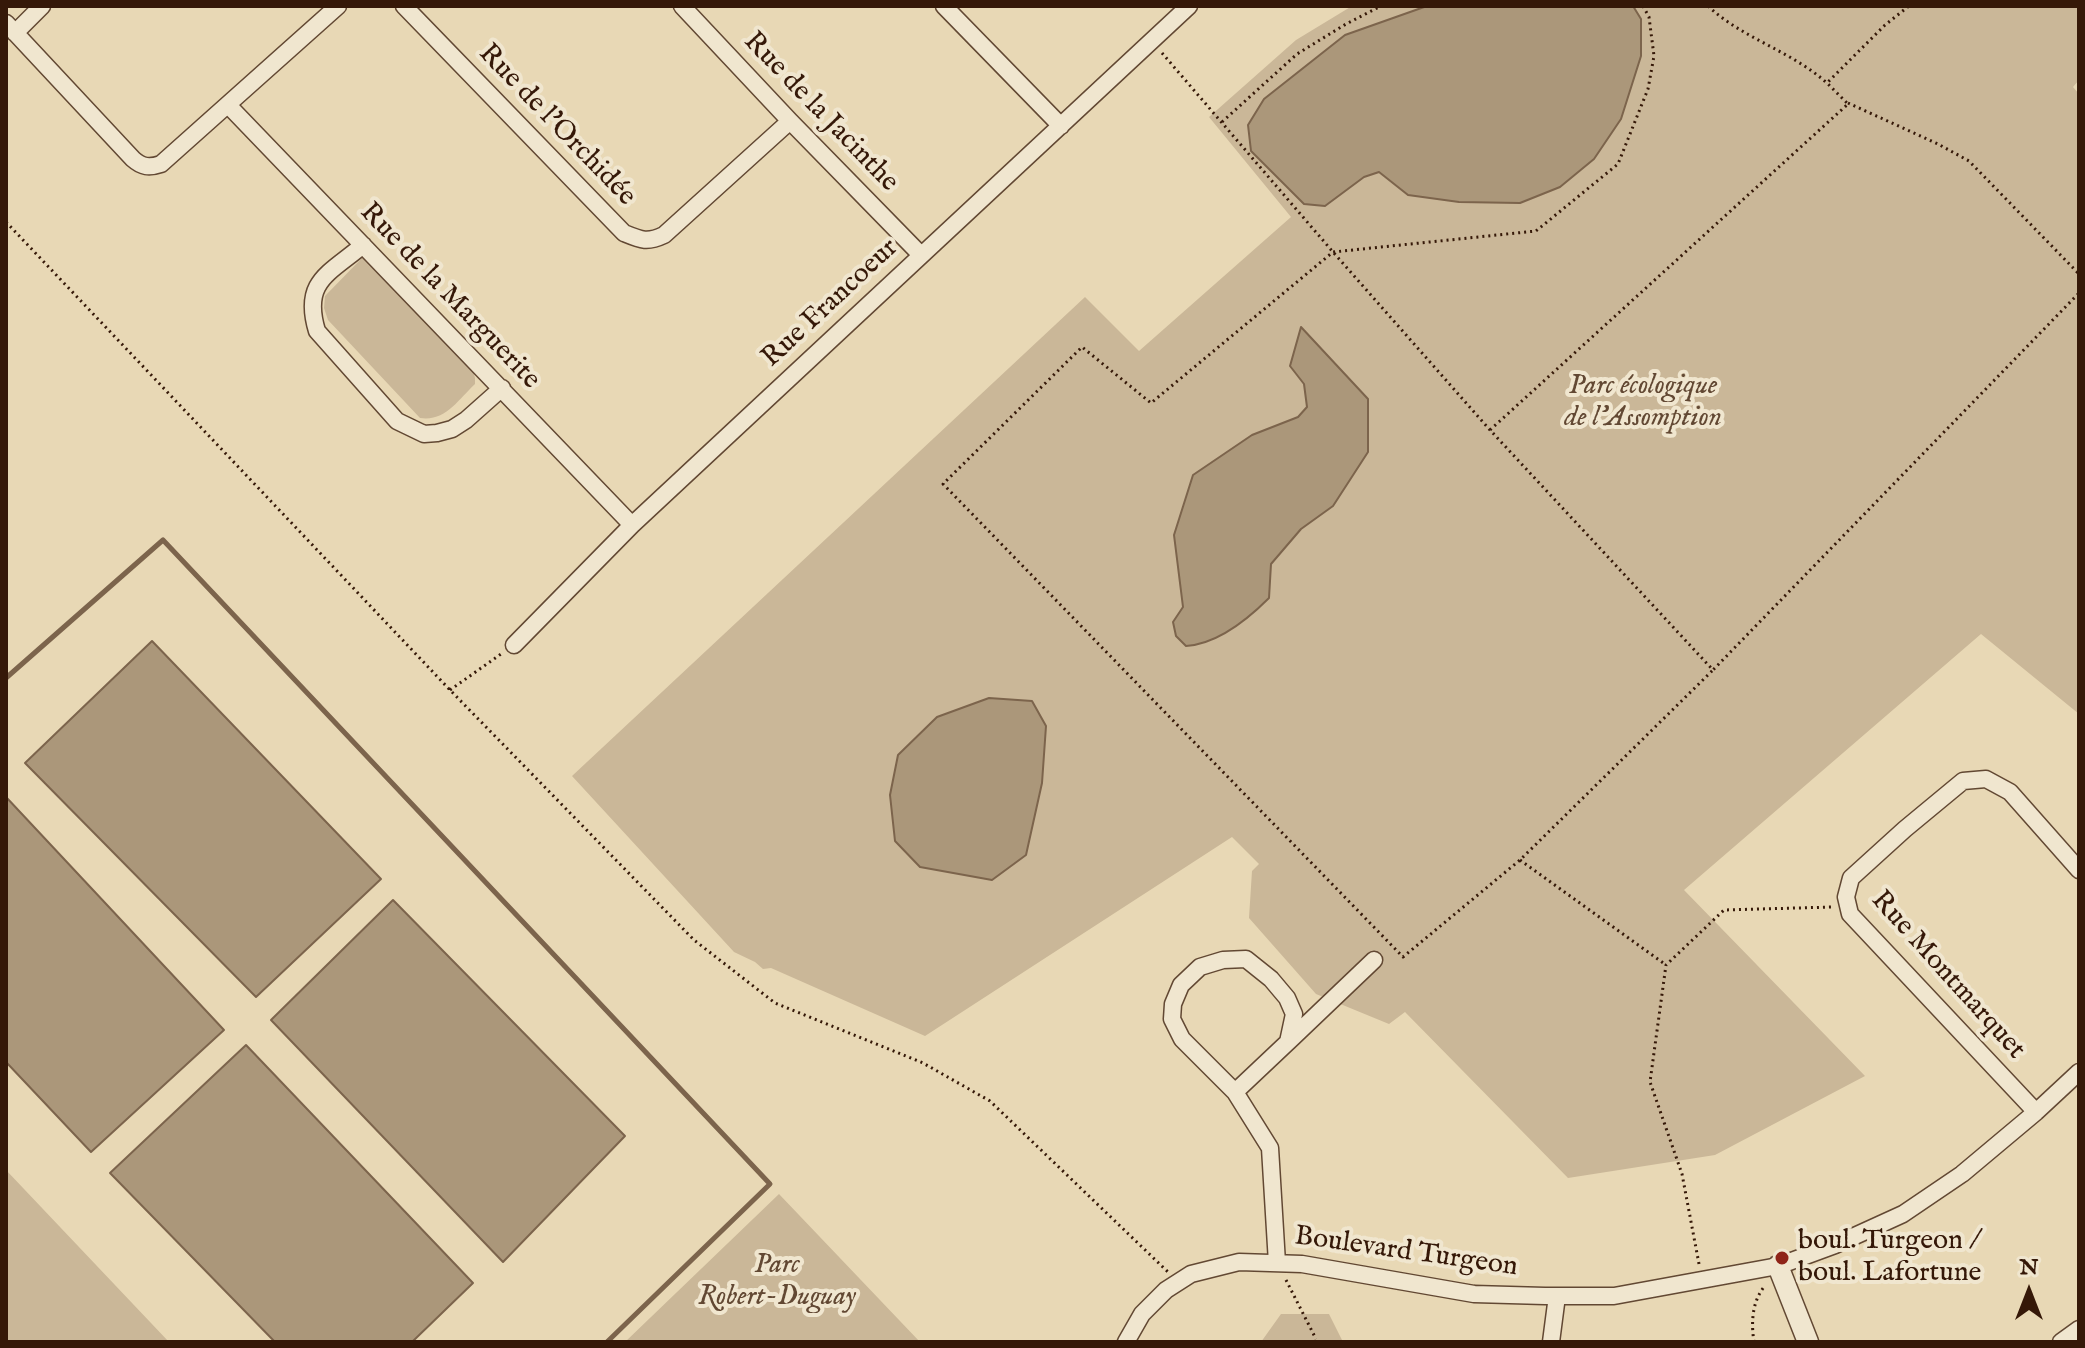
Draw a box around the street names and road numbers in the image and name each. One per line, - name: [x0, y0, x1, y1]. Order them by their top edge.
- street label: Rue de la Jacinthe: [735, 26, 905, 200]
- street label: Rue de l'Orchidée: [470, 38, 642, 214]
- street label: Rue de la Marguerite: [352, 197, 546, 397]
- street label: Rue Francoeur: [756, 232, 906, 376]
- street label: Rue Montmarquet: [1863, 885, 2031, 1067]
- street label: Boulevard Turgeon: [1292, 1221, 1520, 1285]

